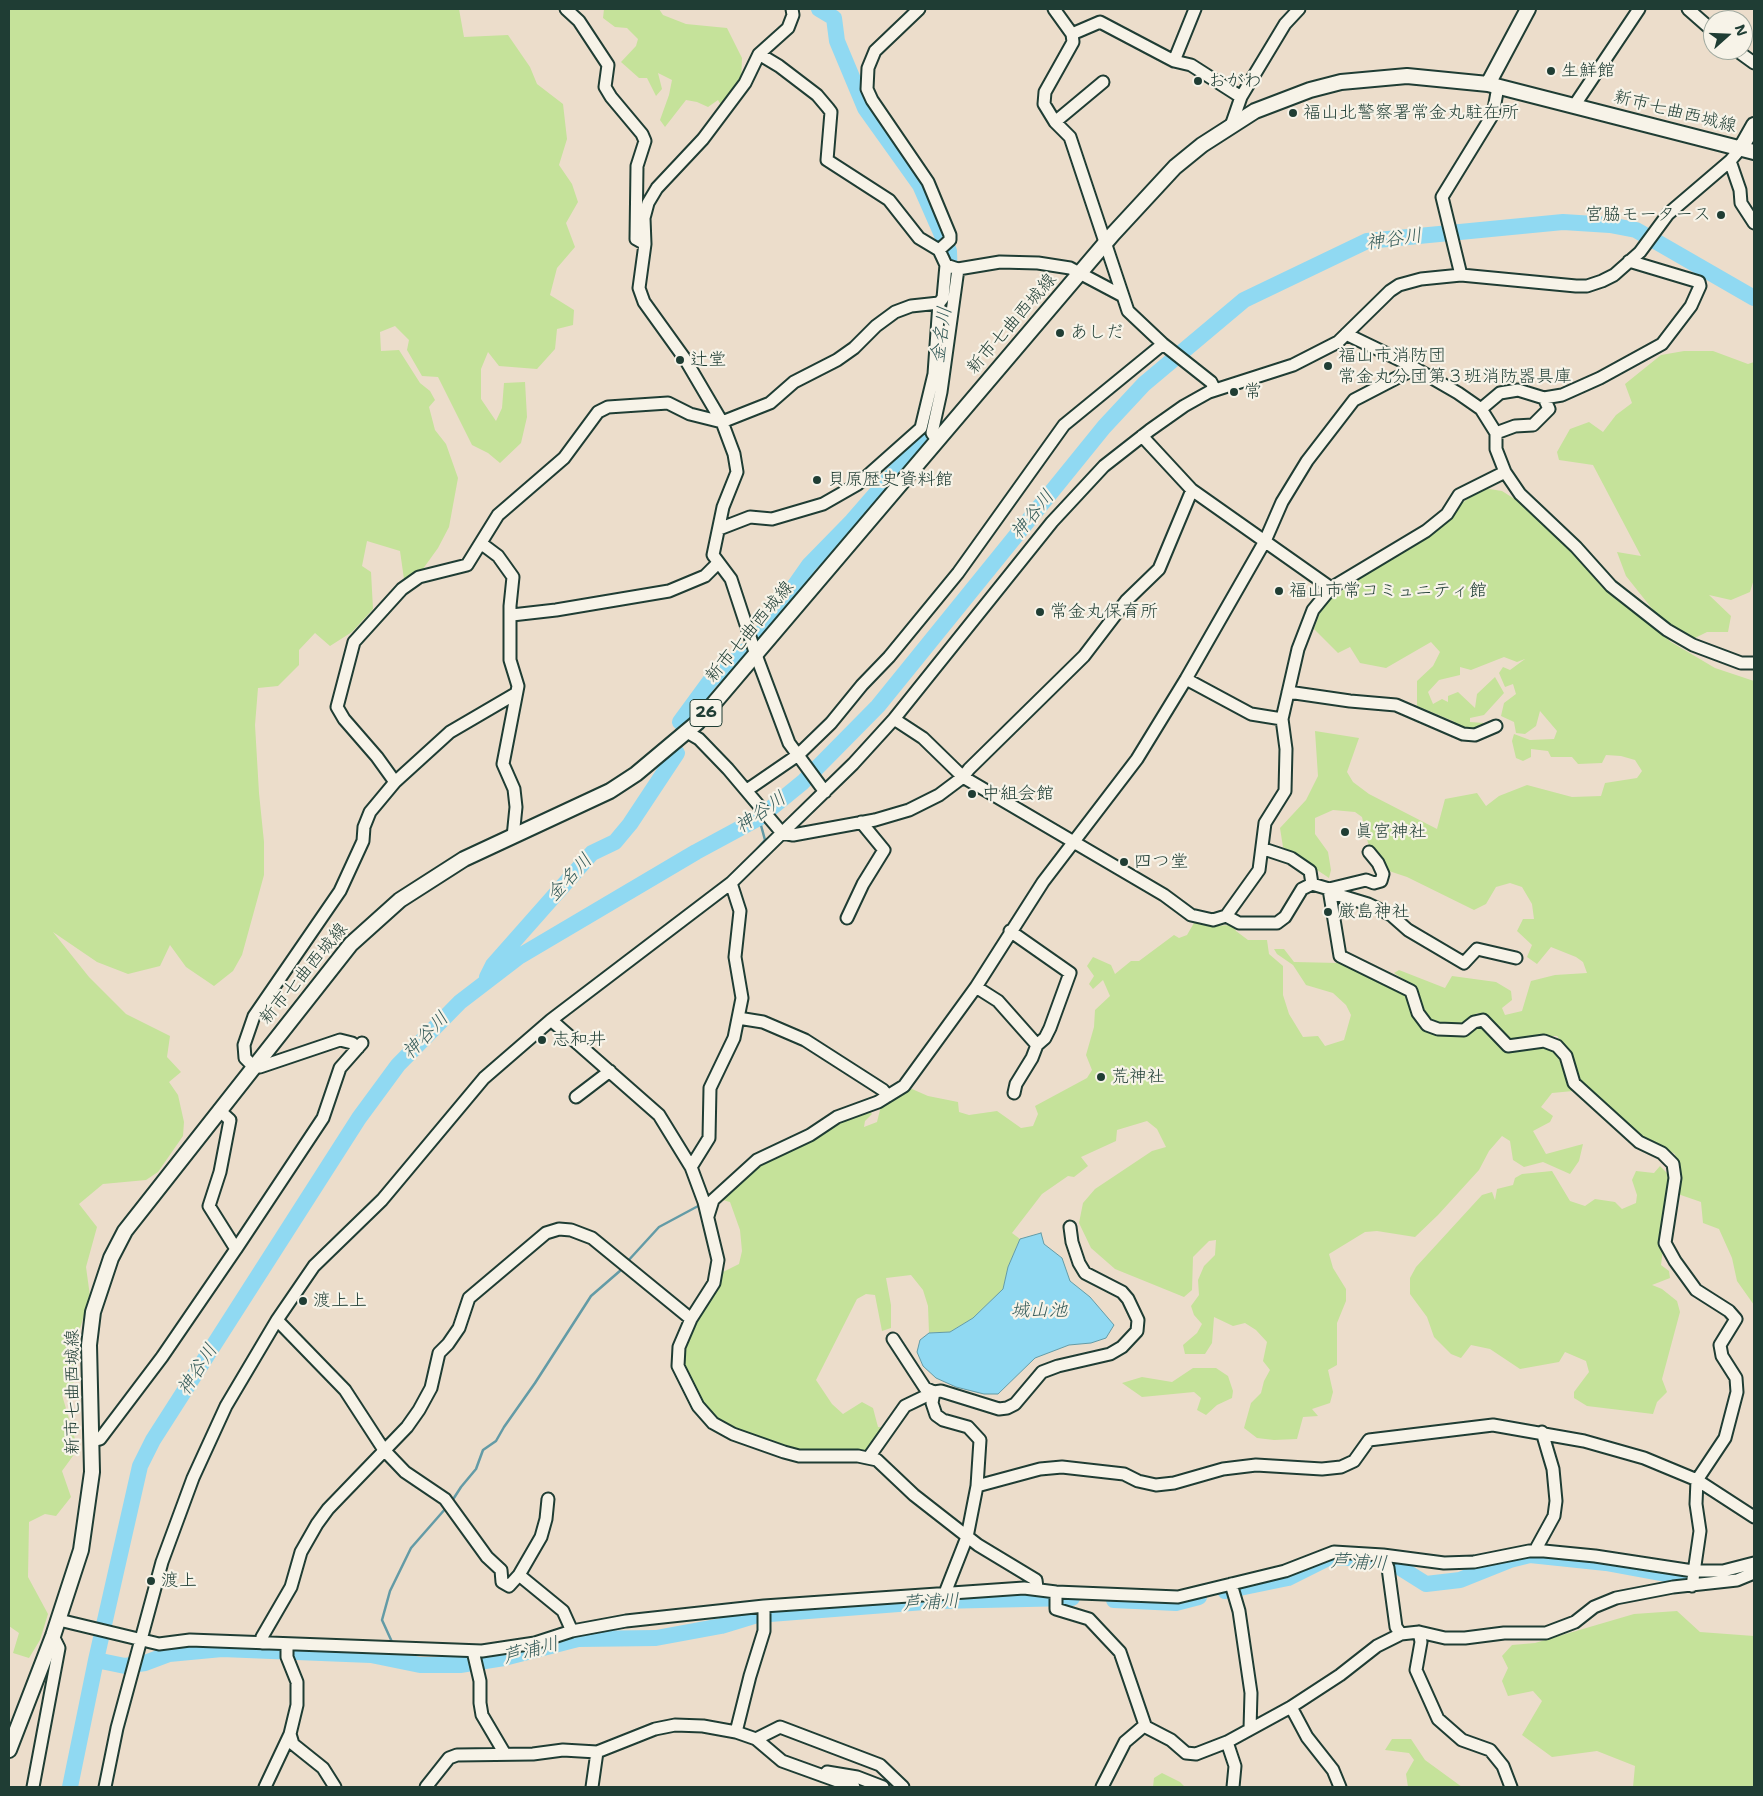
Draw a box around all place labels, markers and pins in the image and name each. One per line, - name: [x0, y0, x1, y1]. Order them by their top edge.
- place label: 生鮮館: [1561, 60, 1615, 82]
- marker: 生鮮館: [1545, 65, 1557, 77]
- place label: おがわ: [1208, 70, 1262, 92]
- marker: おがわ: [1192, 75, 1204, 87]
- place label: 福山北警察署常金丸駐在所: [1303, 102, 1519, 124]
- marker: 福山北警察署常金丸駐在所: [1287, 107, 1299, 119]
- place label: 宮脇モータース: [1585, 204, 1711, 226]
- marker: 宮脇モータース: [1715, 209, 1727, 221]
- place label: あしだ: [1070, 322, 1124, 344]
- marker: あしだ: [1054, 327, 1066, 339]
- place label: 福山市消防団 常金丸分団第３班消防器具庫: [1338, 345, 1572, 388]
- place label: 辻堂: [690, 349, 726, 371]
- marker: 辻堂: [674, 354, 686, 366]
- marker: 福山市消防団 常金丸分団第３班消防器具庫: [1322, 360, 1334, 372]
- place label: 常: [1244, 381, 1262, 403]
- marker: 常: [1228, 386, 1240, 398]
- place label: 貝原歴史資料館: [827, 469, 953, 491]
- marker: 貝原歴史資料館: [811, 474, 823, 486]
- place label: 福山市常コミュニティ館: [1289, 580, 1487, 602]
- marker: 福山市常コミュニティ館: [1273, 585, 1285, 597]
- place label: 常金丸保育所: [1050, 601, 1158, 623]
- marker: 常金丸保育所: [1034, 606, 1046, 618]
- place label: 中組会館: [982, 783, 1054, 805]
- marker: 中組会館: [966, 788, 978, 800]
- place label: 眞宮神社: [1355, 821, 1427, 843]
- marker: 眞宮神社: [1339, 826, 1351, 838]
- place label: 四つ堂: [1134, 851, 1188, 873]
- marker: 四つ堂: [1118, 856, 1130, 868]
- place label: 厳島神社: [1338, 901, 1410, 923]
- marker: 厳島神社: [1322, 906, 1334, 918]
- place label: 志和井: [552, 1029, 606, 1051]
- marker: 志和井: [536, 1034, 548, 1046]
- place label: 荒神社: [1111, 1066, 1165, 1088]
- marker: 荒神社: [1095, 1071, 1107, 1083]
- place label: 渡上上: [313, 1290, 367, 1312]
- marker: 渡上上: [297, 1295, 309, 1307]
- place label: 渡上: [161, 1570, 197, 1592]
- marker: 渡上: [145, 1575, 157, 1587]

